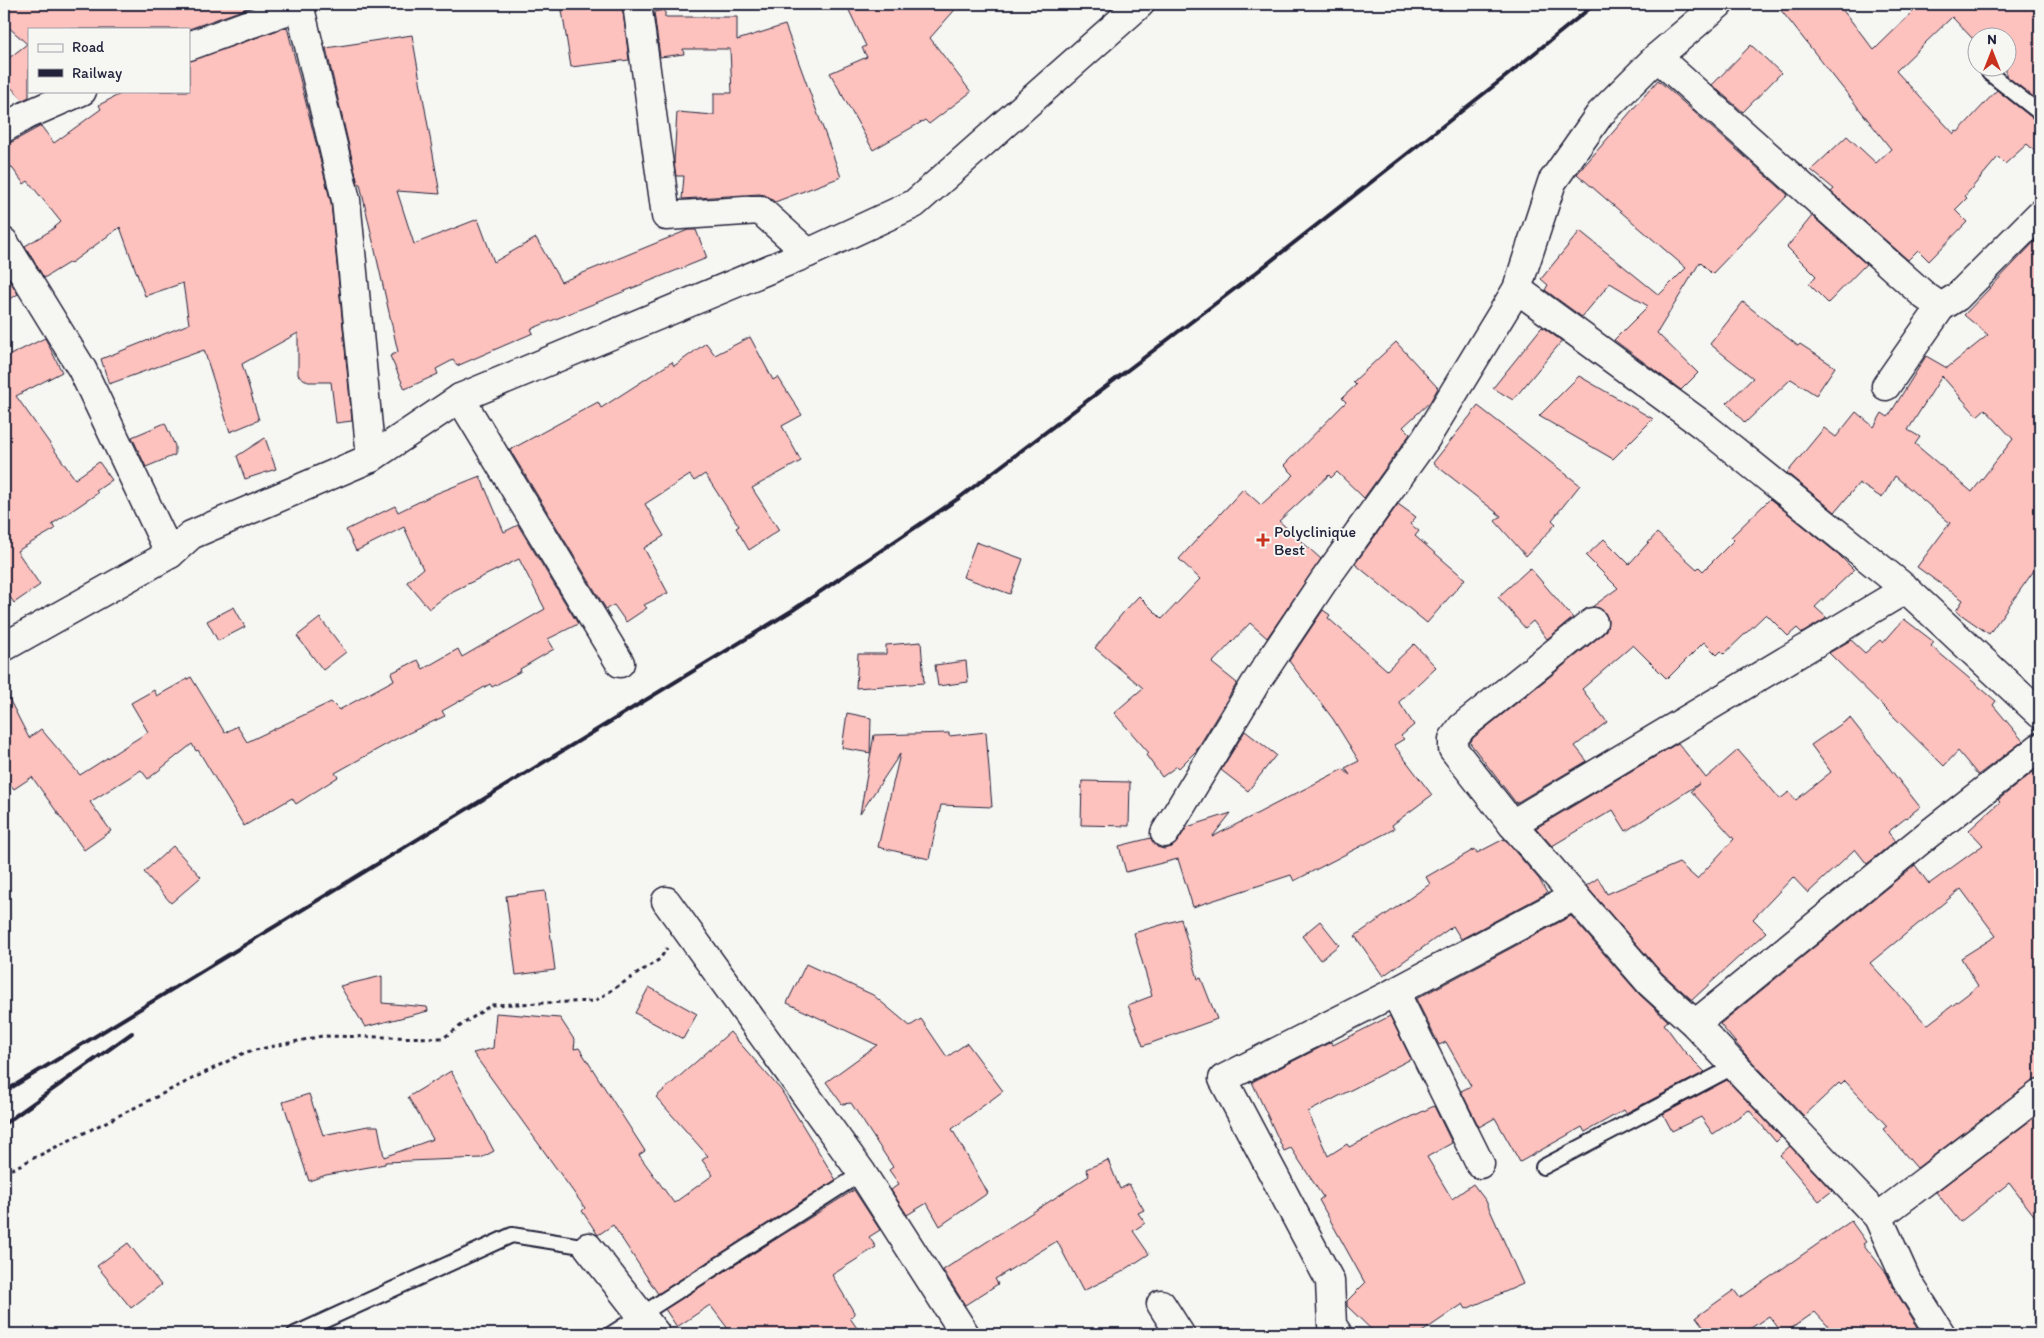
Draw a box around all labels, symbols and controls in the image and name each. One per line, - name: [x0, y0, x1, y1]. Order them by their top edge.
- legend: [28, 28, 190, 92]
- north arrow: [1966, 28, 2016, 78]
- text: N: [1987, 31, 1997, 48]
- text: Road: [72, 38, 105, 56]
- text: Railway: [72, 64, 122, 82]
- place label: Polyclinique Best: [1274, 522, 1356, 559]
- marker: Polyclinique Best: [1256, 533, 1270, 547]

